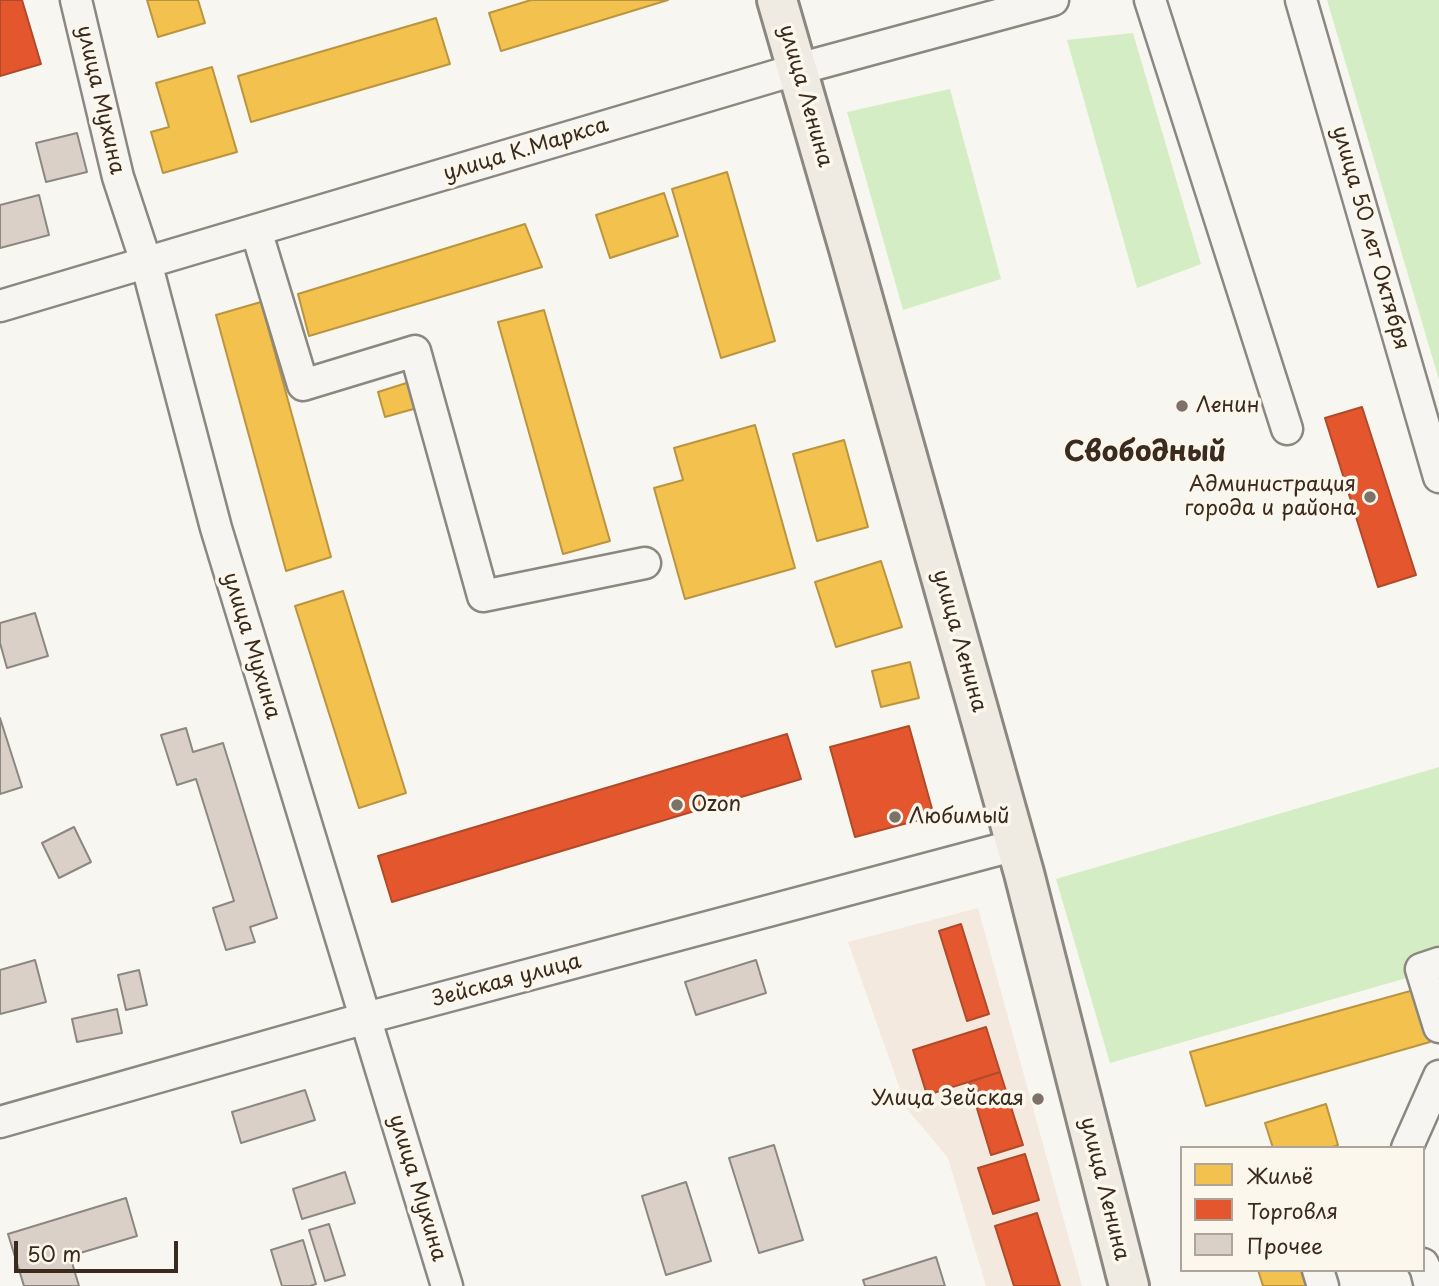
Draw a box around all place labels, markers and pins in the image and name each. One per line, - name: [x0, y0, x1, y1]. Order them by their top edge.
- place label: Ленин: [1196, 393, 1259, 419]
- marker: Ленин: [1174, 398, 1190, 414]
- place label: Администрация города и района: [1184, 472, 1356, 522]
- marker: Администрация города и района: [1362, 489, 1378, 505]
- place label: Ozon: [691, 792, 741, 818]
- marker: Ozon: [669, 797, 685, 813]
- place label: Любимый: [909, 804, 1010, 830]
- marker: Любимый: [887, 809, 903, 825]
- place label: Улица Зейская: [871, 1086, 1024, 1112]
- marker: Улица Зейская: [1030, 1091, 1046, 1107]

